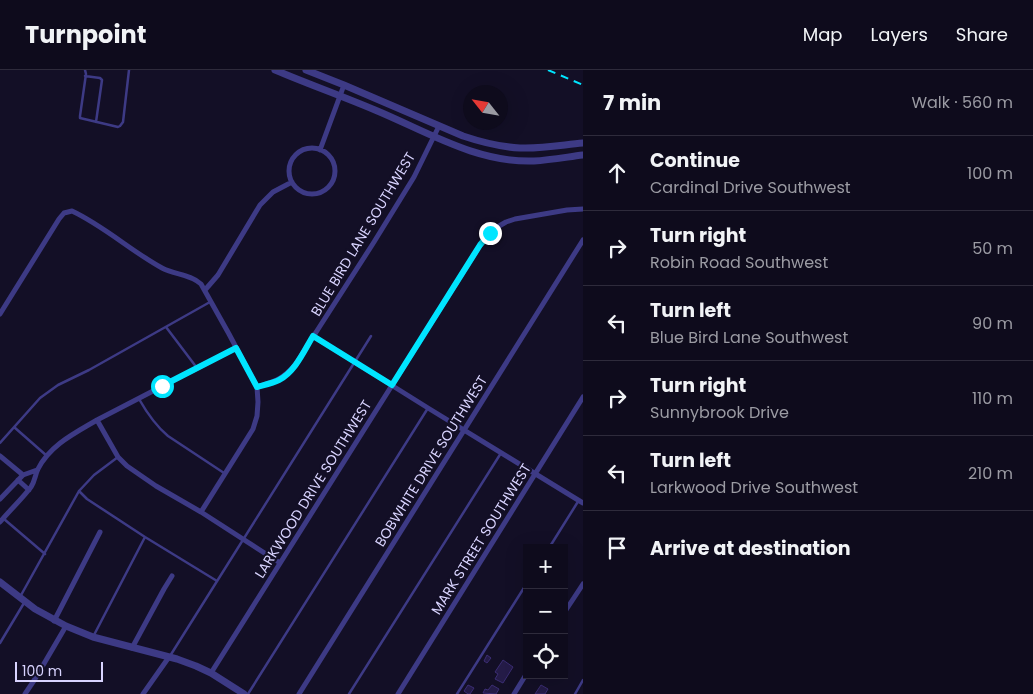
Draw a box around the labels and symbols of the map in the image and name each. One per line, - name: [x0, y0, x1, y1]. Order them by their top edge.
- north arrow: [463, 85, 508, 130]
- street label: BLUE BIRD LANE SOUTHWEST: [306, 148, 420, 320]
- route end: [479, 222, 502, 245]
- street label: BOBWHITE DRIVE SOUTHWEST: [370, 371, 492, 550]
- route start: [151, 375, 174, 398]
- street label: LARKWOOD DRIVE SOUTHWEST: [250, 396, 376, 582]
- street label: MARK STREET SOUTHWEST: [426, 459, 536, 618]
- scale bar: [15, 659, 102, 682]

